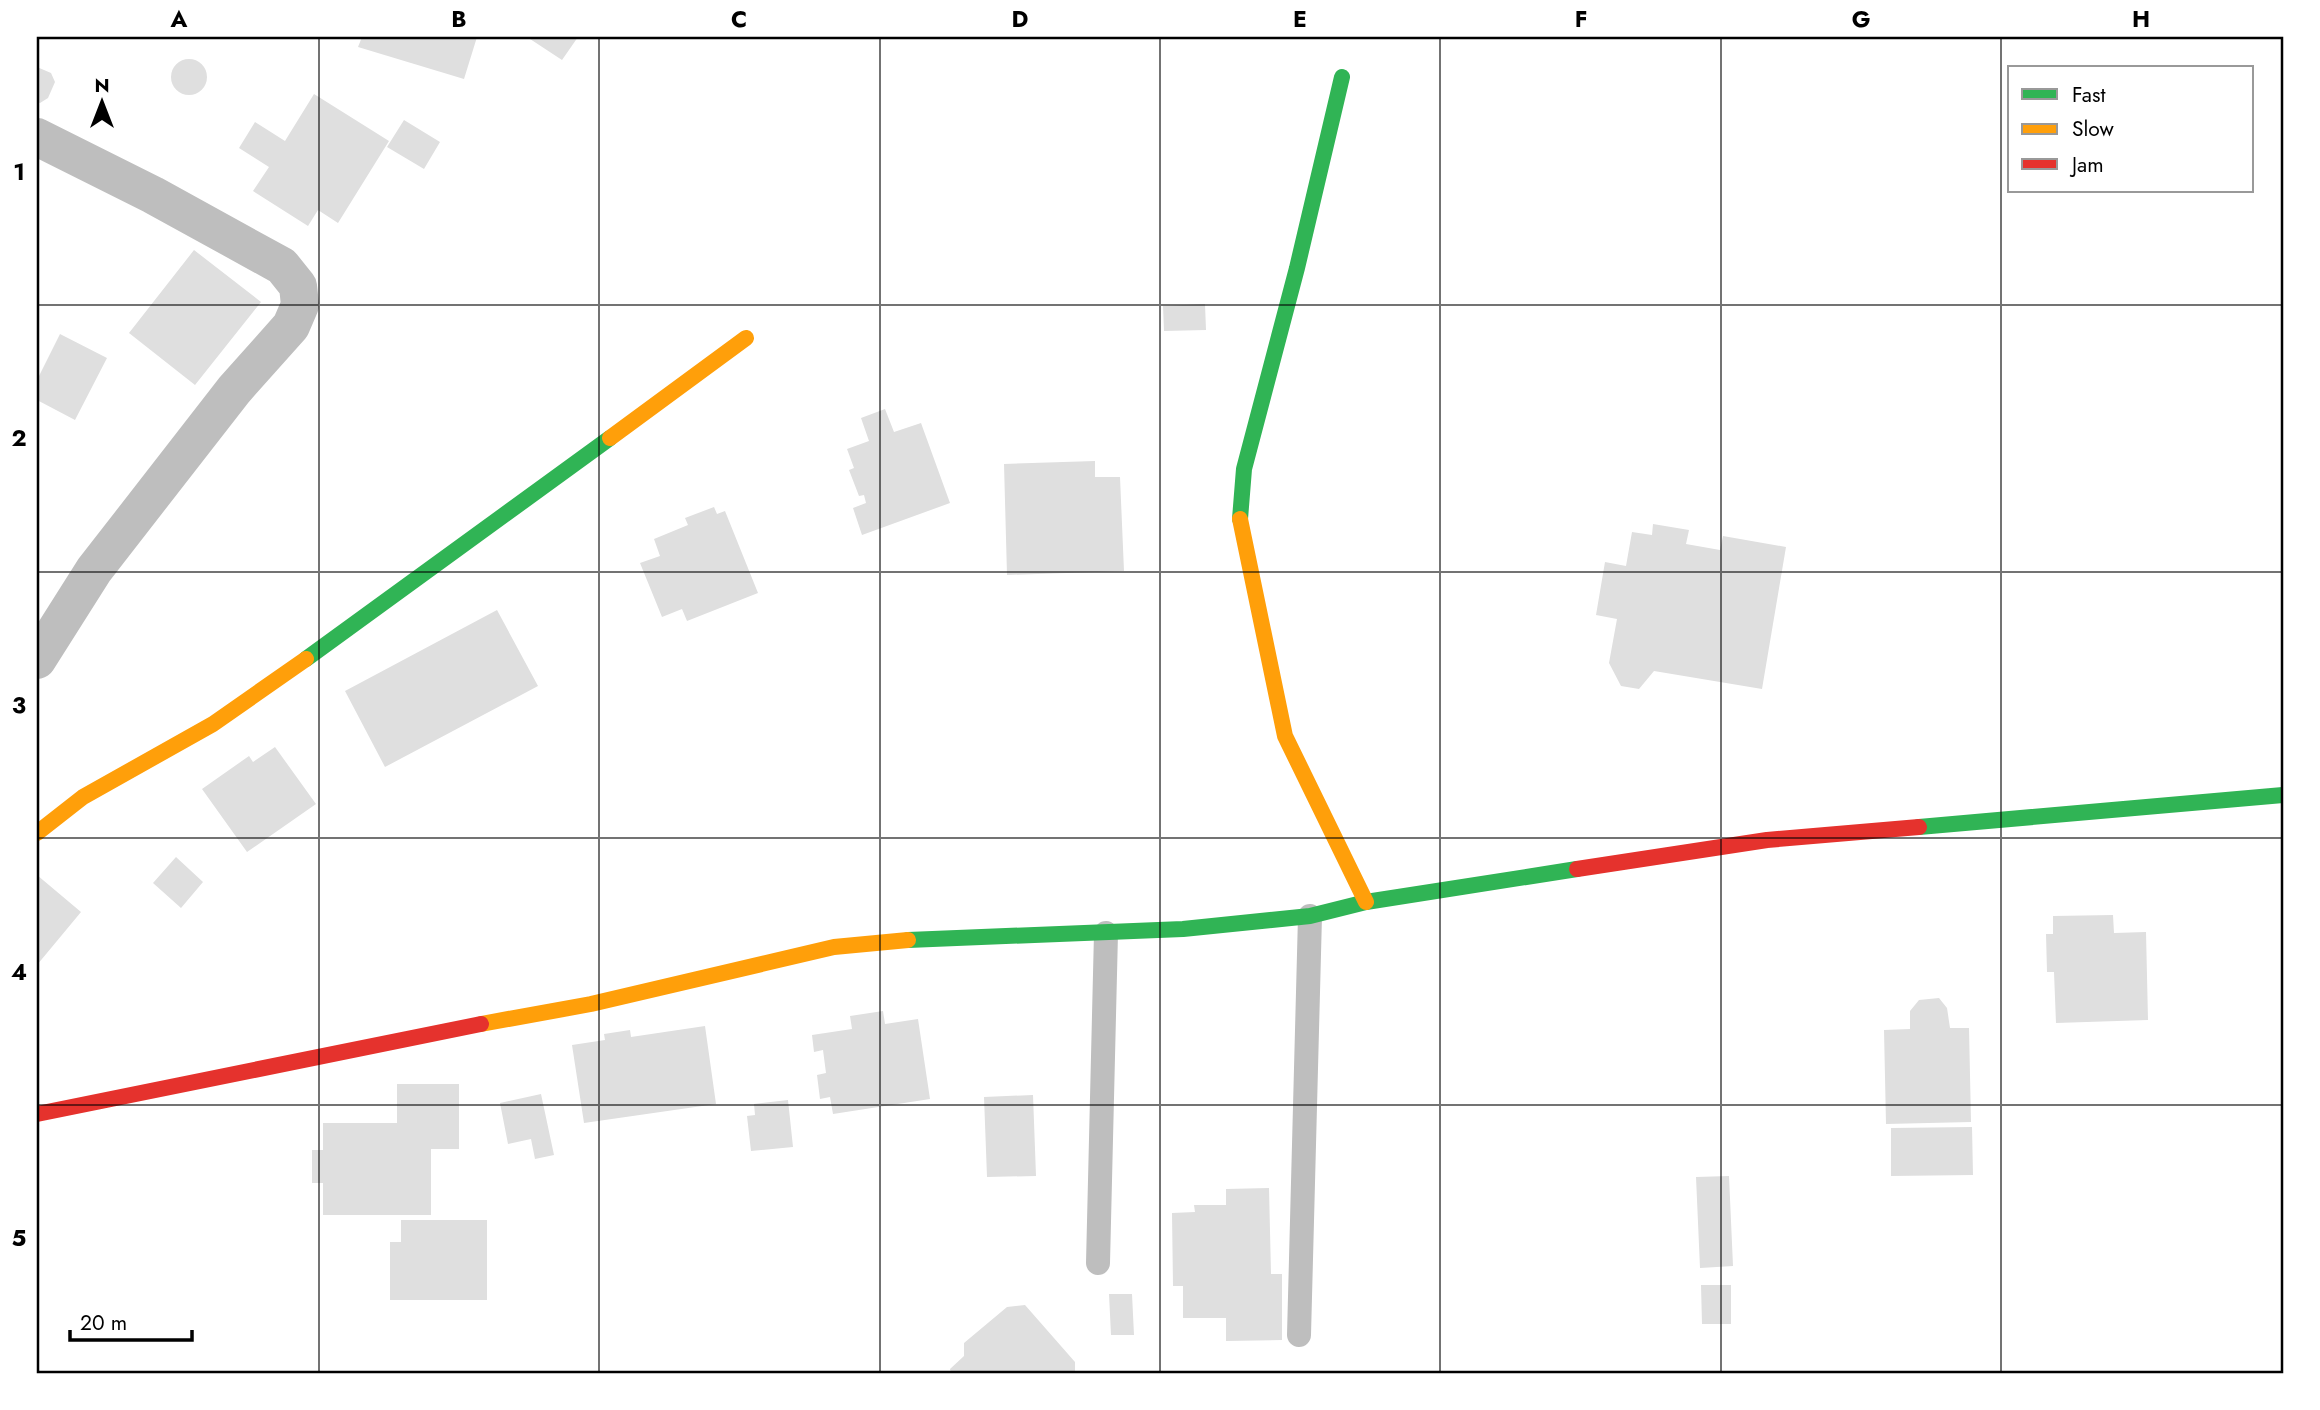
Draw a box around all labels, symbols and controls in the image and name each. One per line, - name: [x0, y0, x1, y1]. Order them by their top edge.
- text: A: [170, 2, 188, 36]
- text: B: [451, 2, 467, 36]
- text: C: [731, 2, 747, 36]
- text: D: [1012, 2, 1029, 36]
- text: E: [1293, 2, 1307, 36]
- text: F: [1575, 2, 1587, 36]
- text: G: [1852, 2, 1870, 36]
- text: H: [2132, 2, 2150, 36]
- north arrow: [66, 66, 136, 136]
- legend: [2008, 66, 2254, 192]
- text: N: [94, 72, 110, 99]
- text: Fast: [2072, 80, 2105, 110]
- text: Slow: [2072, 114, 2114, 144]
- text: Jam: [2069, 150, 2104, 180]
- text: 1: [13, 155, 25, 189]
- text: 2: [11, 421, 27, 455]
- text: 3: [12, 688, 26, 722]
- text: 4: [11, 955, 27, 989]
- text: 5: [12, 1221, 26, 1255]
- scale bar: [70, 1298, 192, 1342]
- text: 20 m: [80, 1308, 127, 1338]

